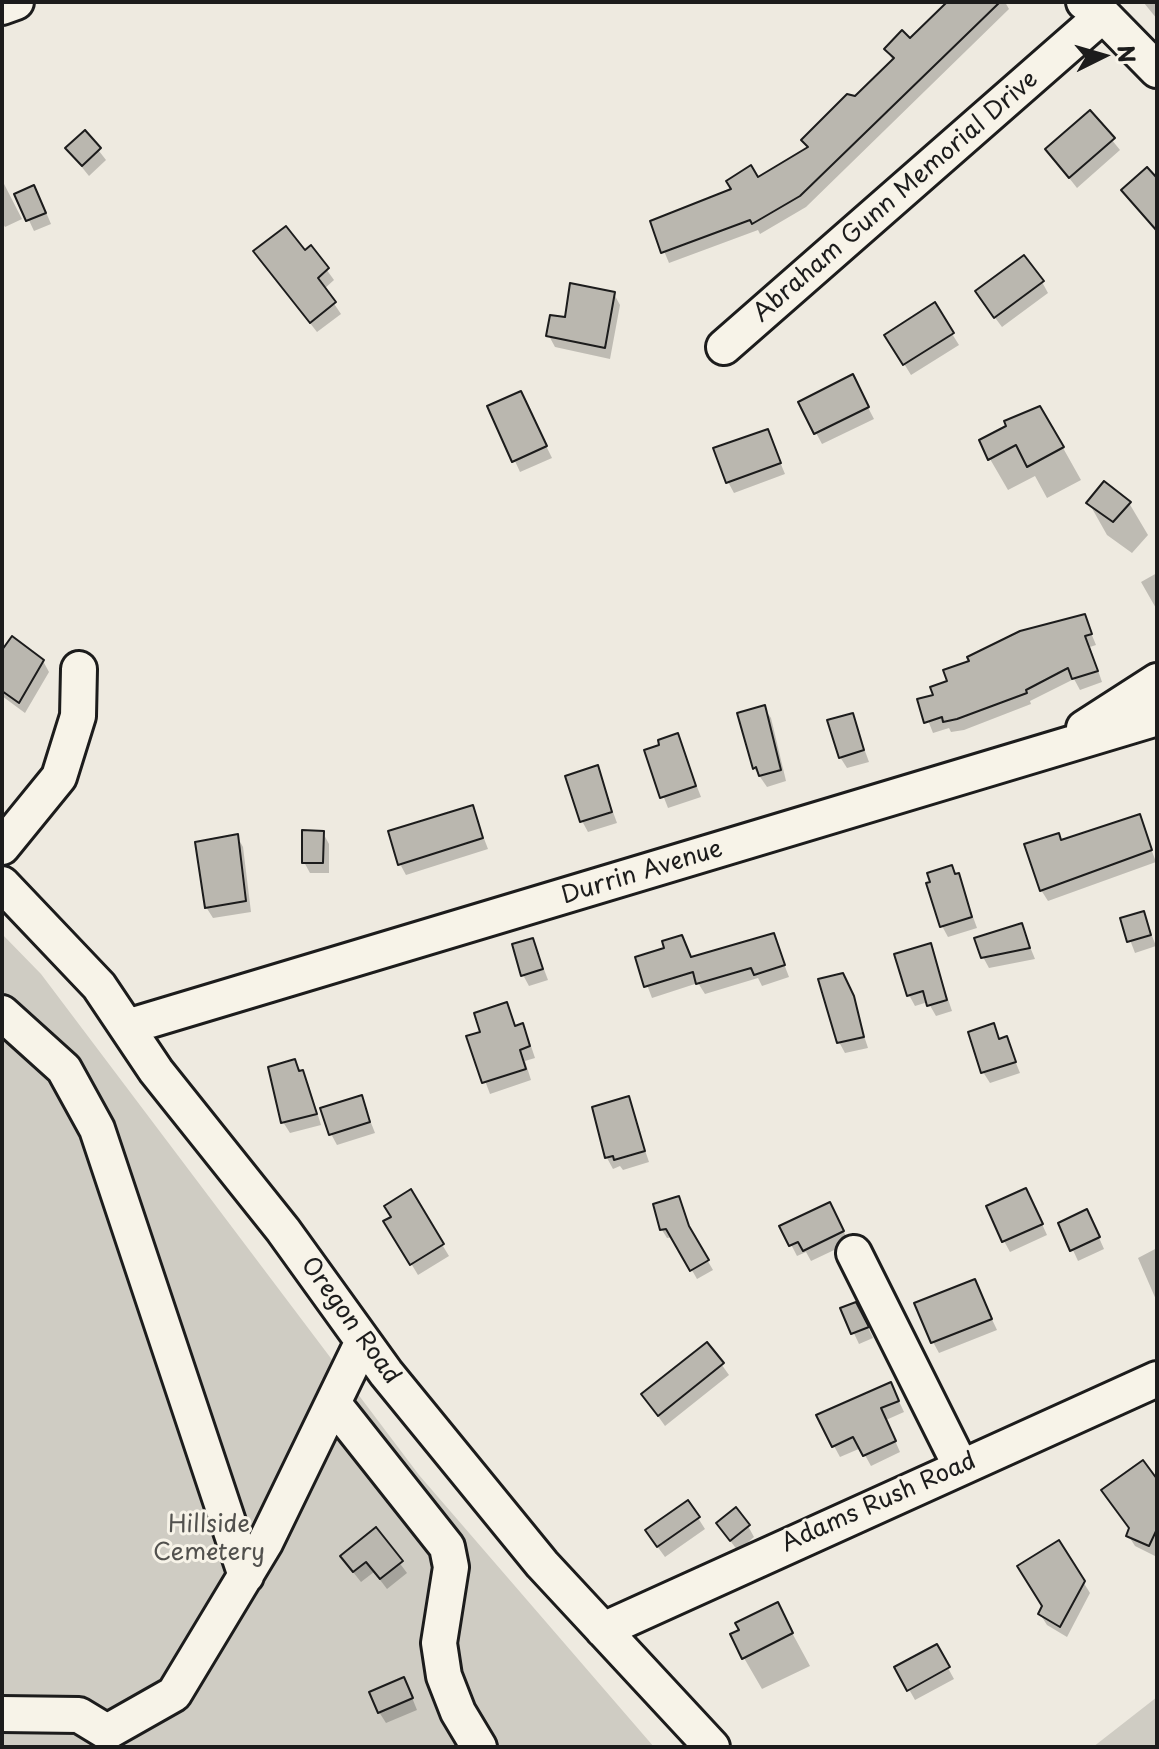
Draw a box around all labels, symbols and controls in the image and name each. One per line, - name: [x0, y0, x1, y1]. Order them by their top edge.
- north arrow: [1063, 16, 1143, 96]
- text: N: [1110, 44, 1145, 64]
- street label: Abraham Gunn Memorial Drive: [748, 65, 1044, 329]
- street label: Durrin Avenue: [558, 835, 726, 911]
- street label: Oregon Road: [294, 1252, 406, 1390]
- street label: Adams Rush Road: [777, 1447, 981, 1559]
- park label: Hillside Cemetery: [153, 1511, 265, 1567]

